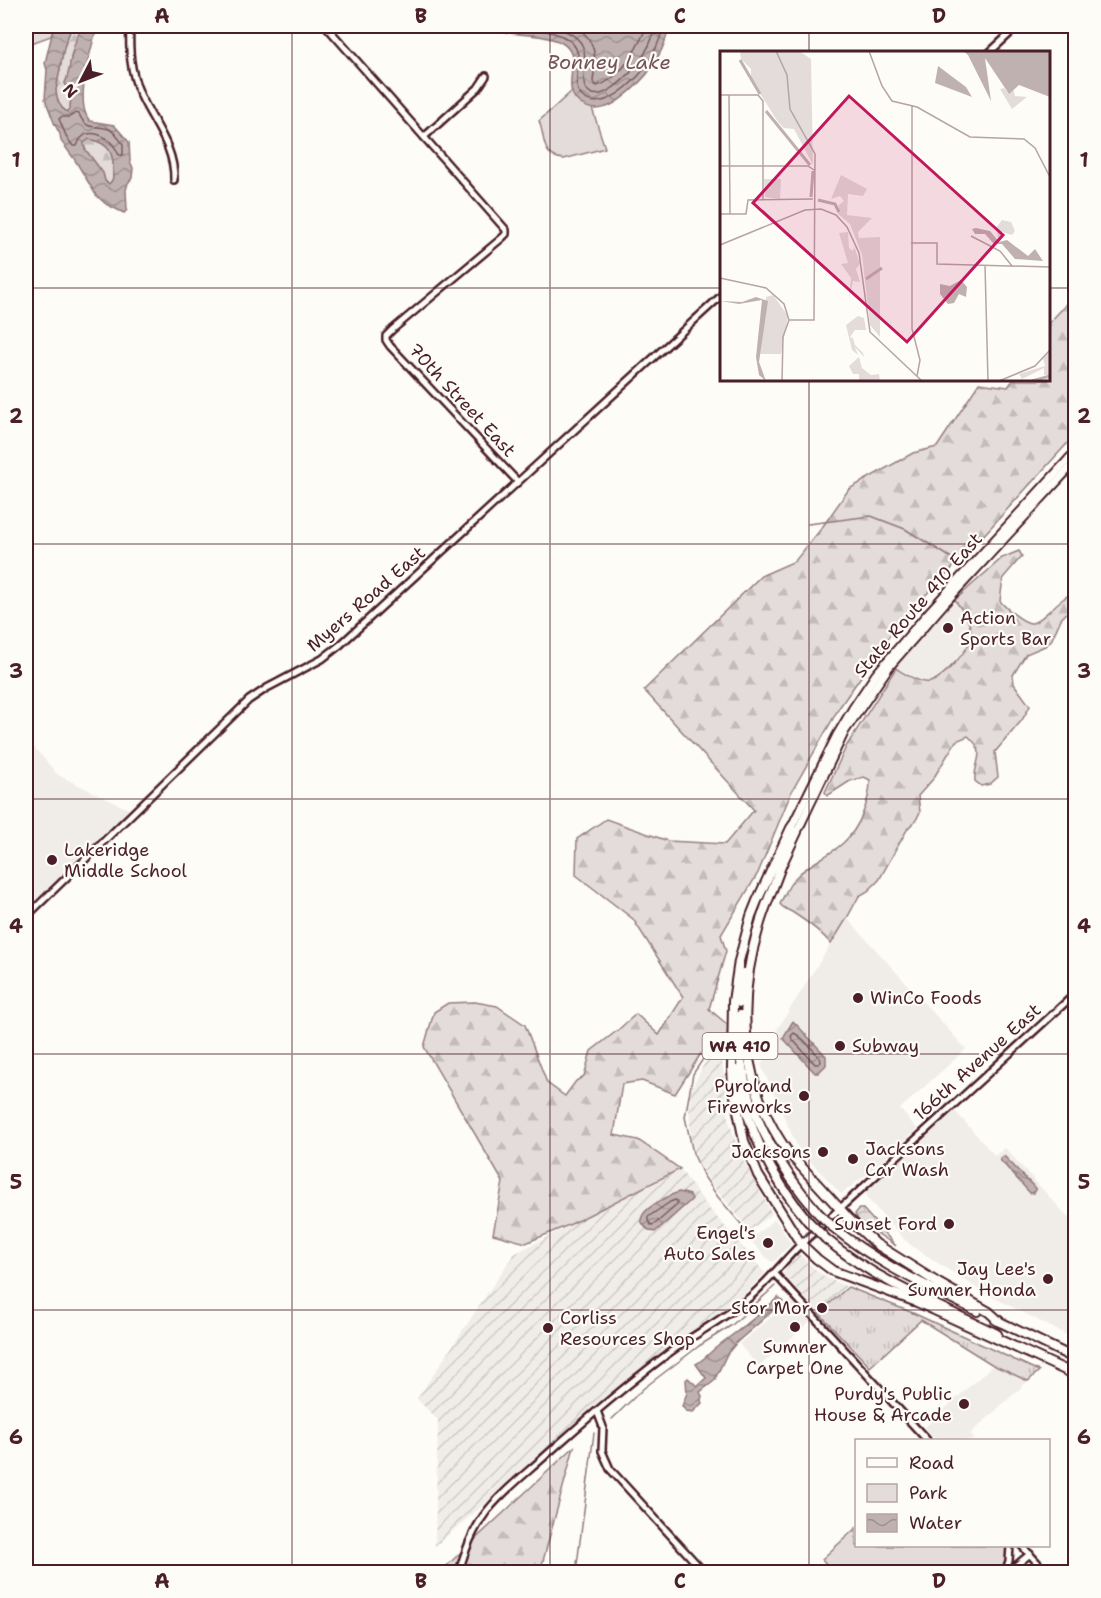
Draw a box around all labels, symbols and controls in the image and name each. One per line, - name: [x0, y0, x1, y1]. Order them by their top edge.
- text: A: [154, 3, 170, 29]
- text: B: [415, 3, 427, 29]
- text: C: [674, 3, 686, 29]
- text: D: [932, 3, 946, 29]
- water label: Bonney Lake: [547, 49, 671, 75]
- north arrow: [51, 51, 111, 111]
- inset map: [720, 51, 1050, 381]
- text: N: [58, 79, 82, 102]
- text: 1: [11, 147, 21, 173]
- text: 1: [1079, 147, 1089, 173]
- street label: 70th Street East: [403, 338, 521, 462]
- text: 2: [9, 403, 23, 429]
- text: 2: [1077, 403, 1091, 429]
- street label: State Route 410 East: [848, 527, 988, 683]
- street label: Myers Road East: [302, 541, 431, 657]
- place label: Action Sports Bar: [960, 606, 1051, 651]
- marker: Action Sports Bar: [941, 621, 955, 635]
- text: 3: [9, 658, 23, 684]
- text: 3: [1077, 658, 1091, 684]
- place label: Lakeridge Middle School: [64, 838, 188, 883]
- marker: Lakeridge Middle School: [45, 853, 59, 867]
- text: 4: [9, 913, 23, 939]
- text: 4: [1077, 913, 1091, 939]
- place label: WinCo Foods: [870, 986, 982, 1010]
- marker: WinCo Foods: [851, 991, 865, 1005]
- street label: 166th Avenue East: [908, 998, 1046, 1126]
- road number: WA 410: [702, 1033, 777, 1059]
- place label: Subway: [852, 1034, 919, 1058]
- marker: Subway: [833, 1039, 847, 1053]
- place label: Pyroland Fireworks: [707, 1074, 792, 1119]
- marker: Pyroland Fireworks: [797, 1089, 811, 1103]
- place label: Jacksons Car Wash: [865, 1137, 949, 1182]
- place label: Jacksons: [731, 1140, 811, 1164]
- marker: Jacksons: [816, 1145, 830, 1159]
- marker: Jacksons Car Wash: [846, 1152, 860, 1166]
- text: 5: [10, 1169, 22, 1195]
- text: 5: [1078, 1169, 1090, 1195]
- place label: Sunset Ford: [834, 1212, 937, 1236]
- marker: Sunset Ford: [942, 1217, 956, 1231]
- place label: Engel's Auto Sales: [663, 1221, 756, 1266]
- marker: Engel's Auto Sales: [761, 1236, 775, 1250]
- place label: Jay Lee's Sumner Honda: [908, 1257, 1036, 1302]
- marker: Jay Lee's Sumner Honda: [1041, 1272, 1055, 1286]
- place label: Stor Mor: [731, 1296, 810, 1320]
- marker: Stor Mor: [815, 1301, 829, 1315]
- place label: Corliss Resources Shop: [560, 1306, 695, 1351]
- marker: Sumner Carpet One: [788, 1320, 802, 1334]
- marker: Corliss Resources Shop: [541, 1321, 555, 1335]
- place label: Sumner Carpet One: [746, 1335, 844, 1380]
- place label: Purdy's Public House & Arcade: [814, 1382, 952, 1427]
- marker: Purdy's Public House & Arcade: [957, 1397, 971, 1411]
- text: 6: [9, 1424, 23, 1450]
- text: 6: [1077, 1424, 1091, 1450]
- legend: [855, 1439, 1050, 1547]
- text: Road: [909, 1451, 954, 1475]
- text: Park: [909, 1481, 948, 1505]
- text: Water: [909, 1511, 962, 1535]
- text: A: [154, 1568, 170, 1594]
- text: B: [415, 1568, 427, 1594]
- text: C: [674, 1568, 686, 1594]
- text: D: [932, 1568, 946, 1594]

